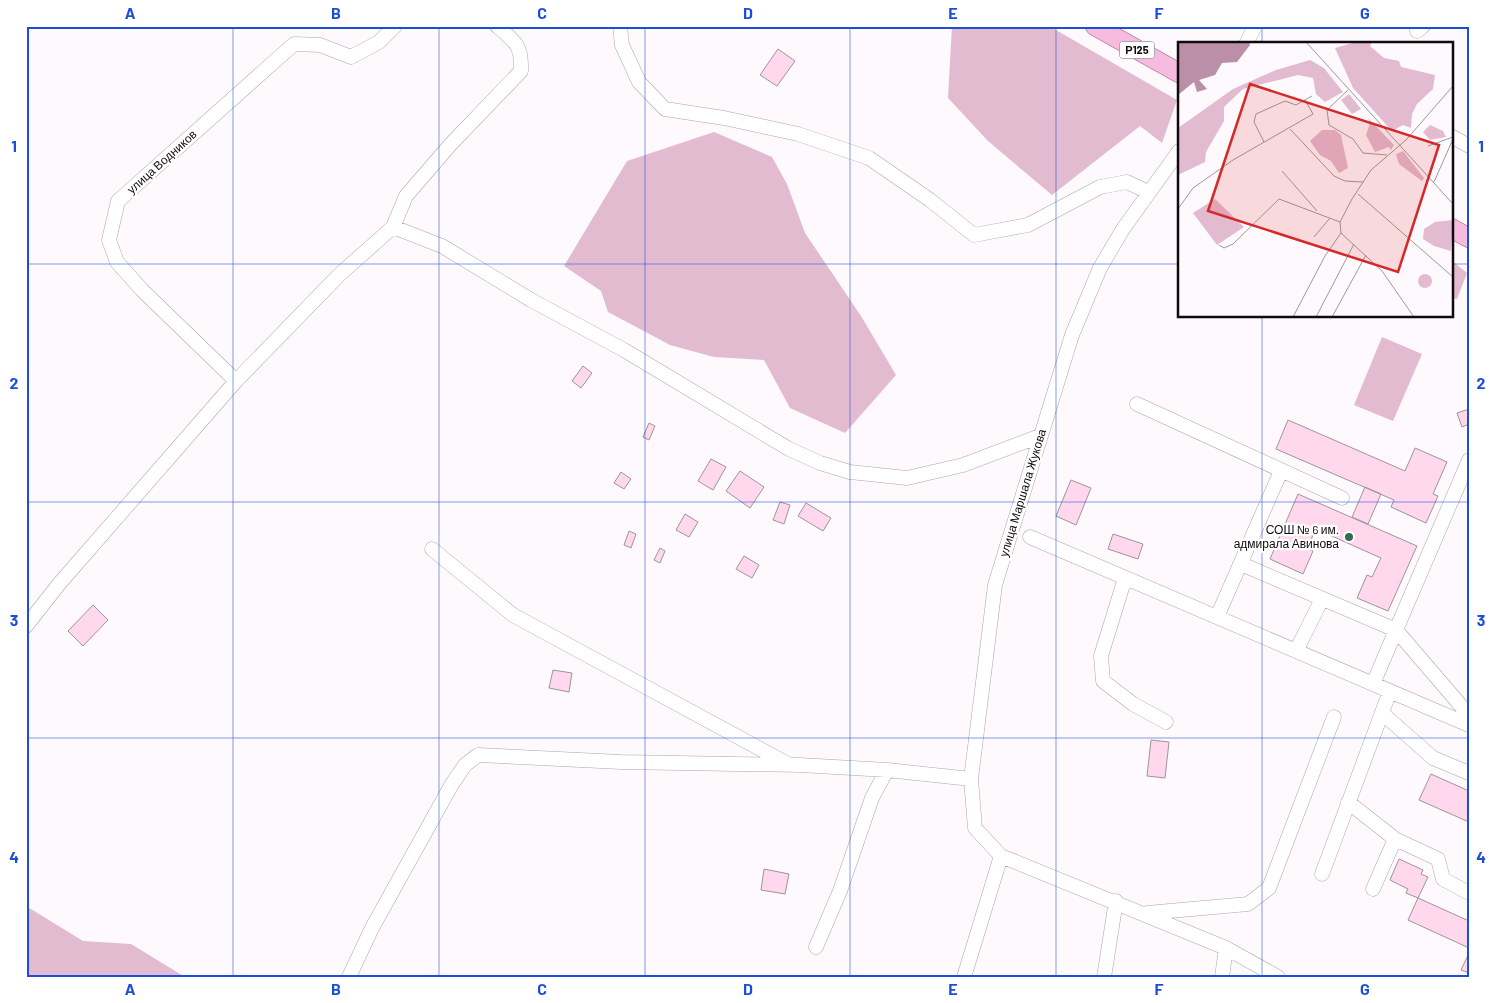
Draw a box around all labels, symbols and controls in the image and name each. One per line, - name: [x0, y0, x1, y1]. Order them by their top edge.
- text: A: [125, 3, 136, 22]
- text: B: [331, 3, 341, 22]
- text: C: [537, 3, 547, 22]
- text: D: [743, 3, 753, 22]
- text: E: [948, 3, 958, 22]
- text: F: [1155, 3, 1164, 22]
- text: G: [1360, 3, 1370, 22]
- road number: Р125: [1120, 42, 1154, 58]
- inset map: [1178, 42, 1452, 318]
- street label: улица Водников: [124, 126, 200, 197]
- text: 1: [11, 136, 17, 155]
- text: 1: [1478, 136, 1484, 155]
- text: 2: [10, 373, 19, 392]
- text: 2: [1477, 373, 1486, 392]
- street label: улица Маршала Жукова: [996, 427, 1049, 559]
- place label: СОШ № 6 им. адмирала Авинова: [1234, 522, 1339, 551]
- marker: СОШ № 6 им. адмирала Авинова: [1343, 531, 1355, 543]
- text: 3: [10, 610, 18, 629]
- text: 3: [1477, 610, 1485, 629]
- text: 4: [9, 847, 19, 866]
- text: 4: [1476, 847, 1486, 866]
- text: A: [125, 979, 136, 998]
- text: B: [331, 979, 341, 998]
- text: C: [537, 979, 547, 998]
- text: D: [743, 979, 753, 998]
- text: E: [948, 979, 958, 998]
- text: F: [1155, 979, 1164, 998]
- text: G: [1360, 979, 1370, 998]

